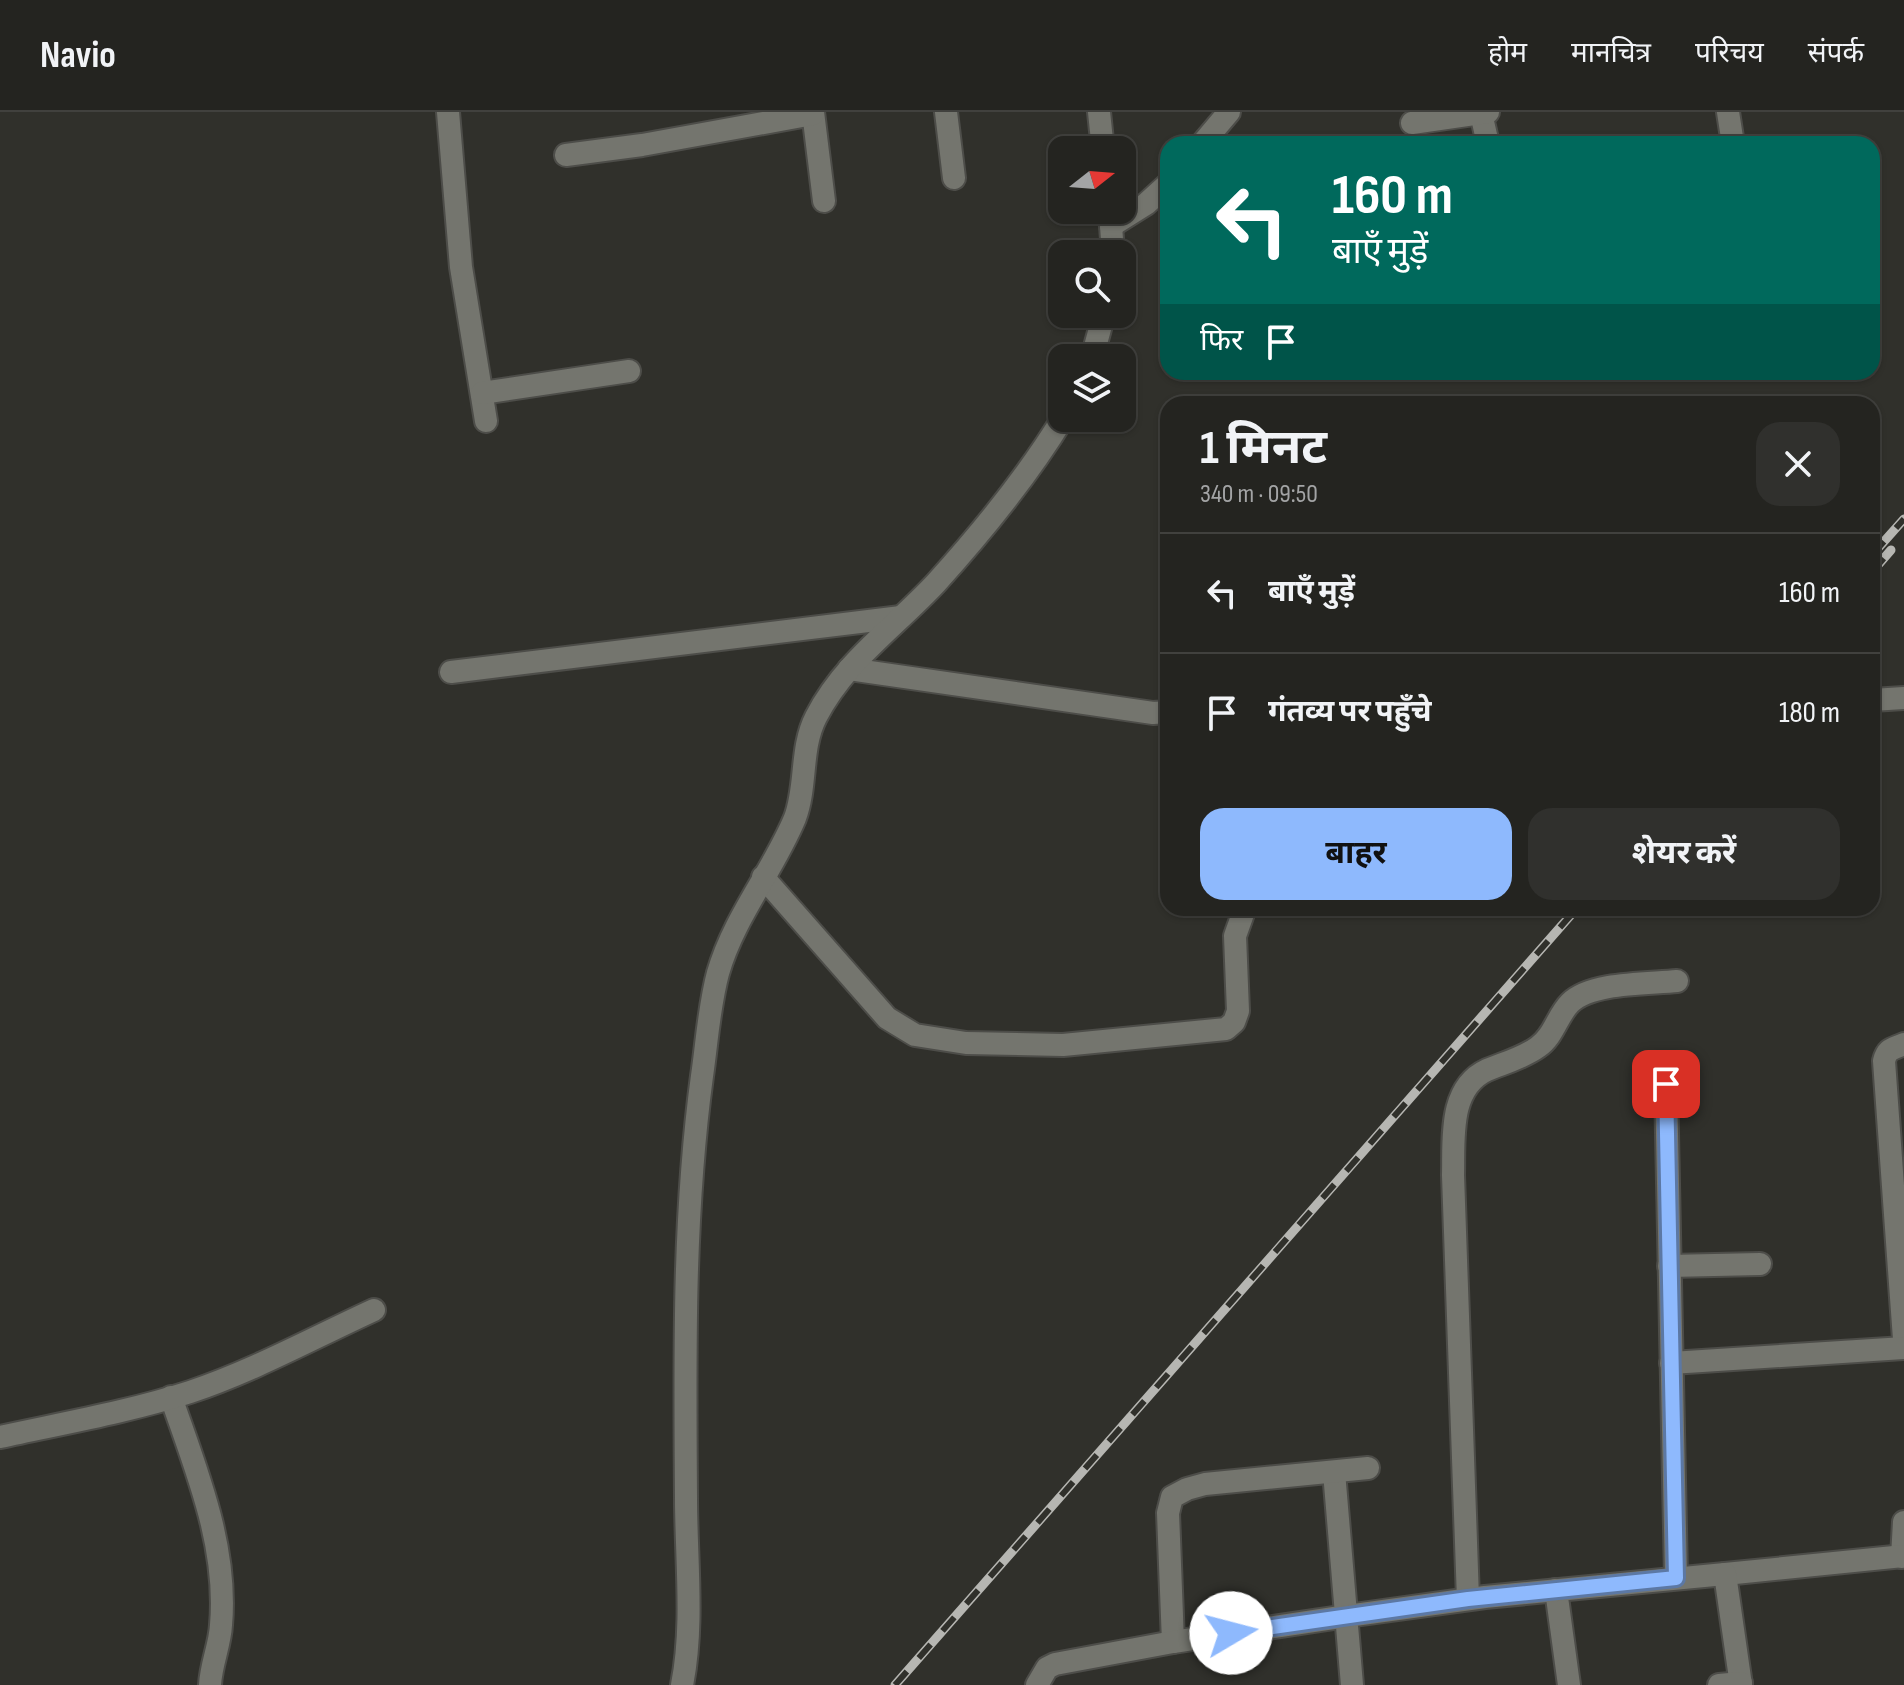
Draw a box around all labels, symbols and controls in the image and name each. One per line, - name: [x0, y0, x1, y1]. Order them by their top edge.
- text: Navio: [40, 33, 116, 78]
- text: होम: [1488, 37, 1527, 70]
- text: मानचित्र: [1571, 37, 1651, 70]
- text: परिचय: [1695, 37, 1764, 70]
- text: संपर्क: [1808, 37, 1864, 70]
- north arrow: [1048, 136, 1136, 224]
- map controls: [1048, 136, 1136, 432]
- text: 160 m: [1332, 163, 1453, 230]
- icon: left: [1200, 168, 1304, 272]
- text: बाएँ मुड़ें: [1332, 231, 1428, 274]
- button: search: [1048, 240, 1136, 328]
- icon: arrive: [1259, 320, 1303, 364]
- text: फिर: [1200, 323, 1243, 359]
- button: layers: [1048, 344, 1136, 432]
- text: 1 मिनट: [1200, 420, 1327, 477]
- button: close: [1756, 422, 1840, 506]
- text: 340 m · 09:50: [1200, 479, 1318, 510]
- icon: left: [1200, 571, 1244, 615]
- text: बाएँ मुड़ें: [1268, 574, 1355, 610]
- text: 160 m: [1779, 575, 1840, 611]
- icon: arrive: [1200, 691, 1244, 735]
- text: गंतव्य पर पहुँचे: [1268, 694, 1432, 730]
- text: 180 m: [1779, 695, 1840, 731]
- button: बाहर: [1200, 808, 1512, 900]
- button: शेयर करें: [1528, 808, 1840, 900]
- pin: [1632, 1050, 1700, 1118]
- icon: arrive: [1644, 1062, 1688, 1106]
- position arrow: [1189, 1591, 1273, 1675]

